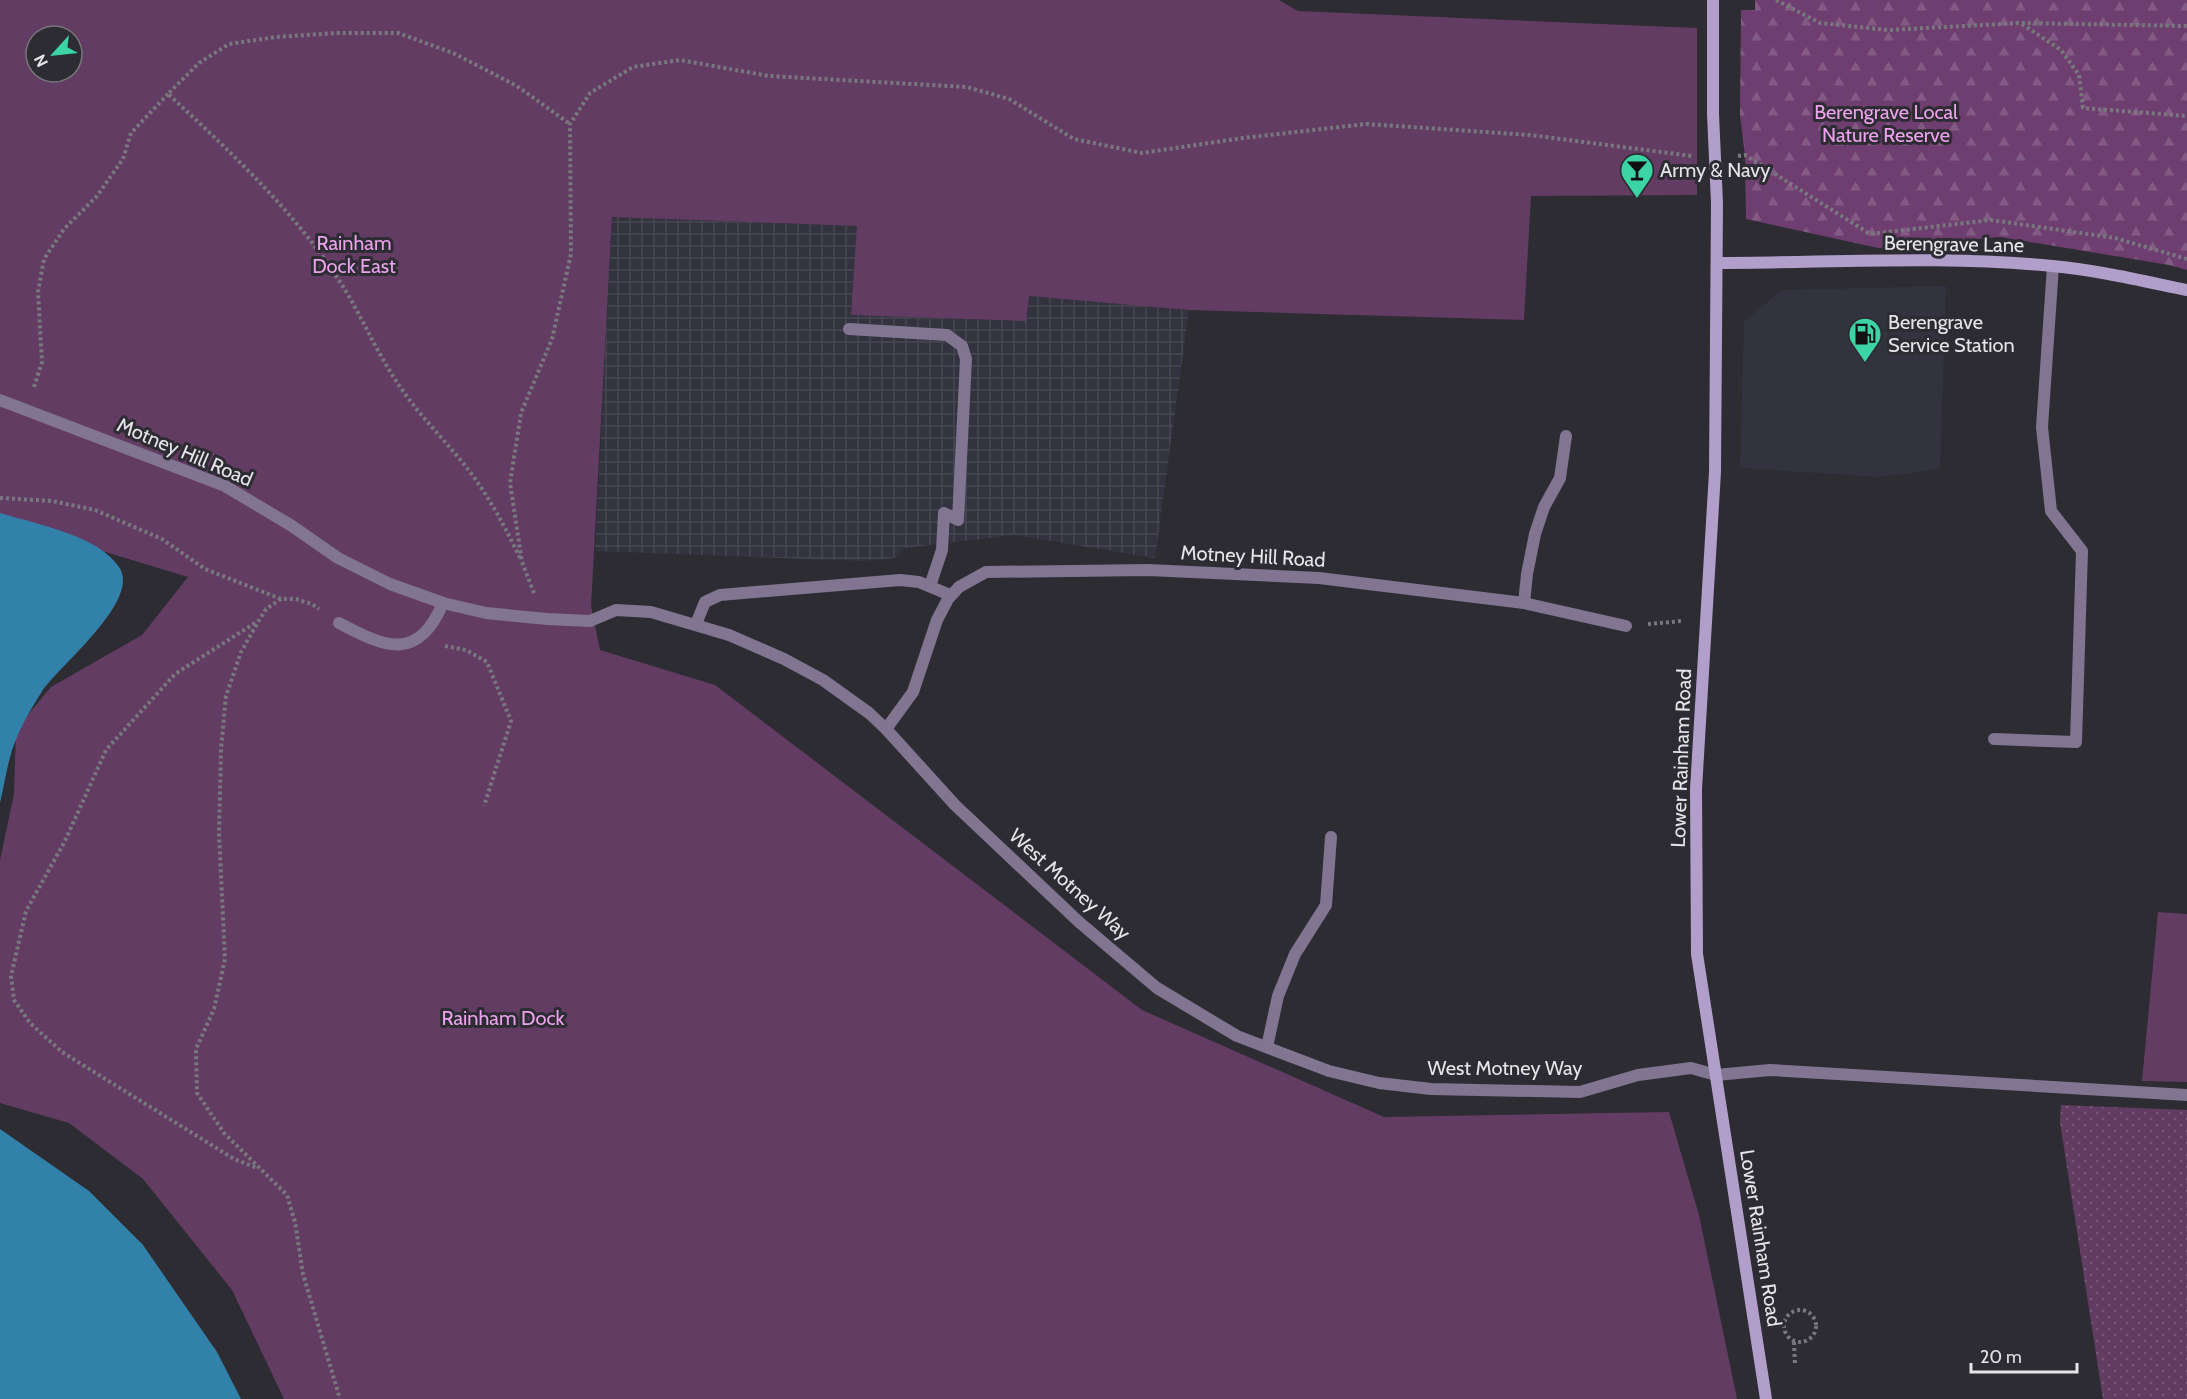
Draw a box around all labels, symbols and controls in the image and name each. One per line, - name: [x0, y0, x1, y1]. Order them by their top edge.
- north arrow: [24, 24, 84, 84]
- text: N: [30, 51, 52, 70]
- park label: Berengrave Local Nature Reserve: [1814, 100, 1958, 147]
- bar icon: Army & Navy: [1619, 152, 1655, 199]
- place label: Army & Navy: [1660, 158, 1770, 182]
- park label: Rainham Dock East: [312, 231, 396, 278]
- street label: Berengrave Lane: [1884, 231, 2024, 257]
- place label: Berengrave Service Station: [1888, 310, 2015, 357]
- fuel station icon: Berengrave Service Station: [1847, 316, 1883, 363]
- street label: Motney Hill Road: [114, 413, 256, 491]
- street label: Motney Hill Road: [1180, 540, 1326, 572]
- street label: Lower Rainham Road: [1666, 668, 1696, 848]
- street label: West Motney Way: [1004, 823, 1136, 945]
- park label: Rainham Dock: [442, 1006, 564, 1030]
- street label: West Motney Way: [1428, 1056, 1582, 1080]
- street label: Lower Rainham Road: [1735, 1148, 1787, 1328]
- scale bar: [1971, 1336, 2078, 1374]
- text: 20 m: [1980, 1346, 2022, 1368]

